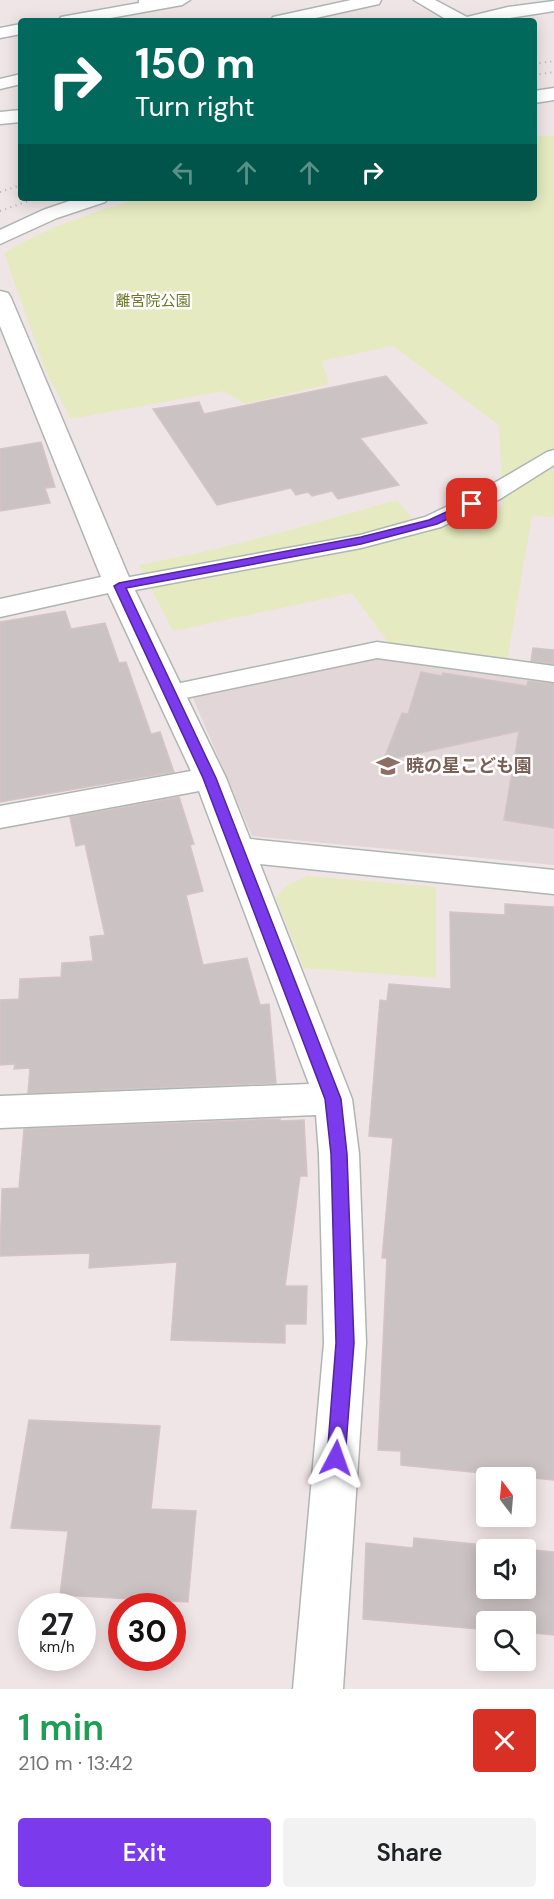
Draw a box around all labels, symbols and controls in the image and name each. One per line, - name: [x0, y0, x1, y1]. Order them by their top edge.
- text: 150 m: [135, 36, 255, 91]
- icon: right: [36, 42, 114, 120]
- text: Turn right: [135, 89, 255, 124]
- icon: left: [167, 156, 200, 189]
- icon: ahead: [230, 156, 263, 189]
- icon: ahead: [293, 156, 326, 189]
- icon: right: [356, 156, 389, 189]
- park label: 離宮院公園: [115, 291, 191, 311]
- pin: [446, 478, 497, 529]
- icon: arrive: [455, 487, 488, 520]
- school or university icon: 暁の星こども園: [375, 753, 401, 779]
- place label: 暁の星こども園: [406, 754, 532, 778]
- position arrow: [304, 1426, 368, 1490]
- north arrow: [476, 1467, 536, 1527]
- map controls: [476, 1467, 536, 1671]
- button: sound: [476, 1539, 536, 1599]
- speed limit sign: 30: [108, 1593, 186, 1671]
- text: 27: [40, 1605, 74, 1644]
- button: search: [476, 1611, 536, 1671]
- text: km/h: [39, 1637, 75, 1657]
- text: 1 min: [18, 1704, 104, 1751]
- button: close: [473, 1709, 536, 1772]
- text: 210 m · 13:42: [18, 1750, 133, 1776]
- button: Exit: [18, 1818, 271, 1887]
- button: Share: [283, 1818, 536, 1887]

